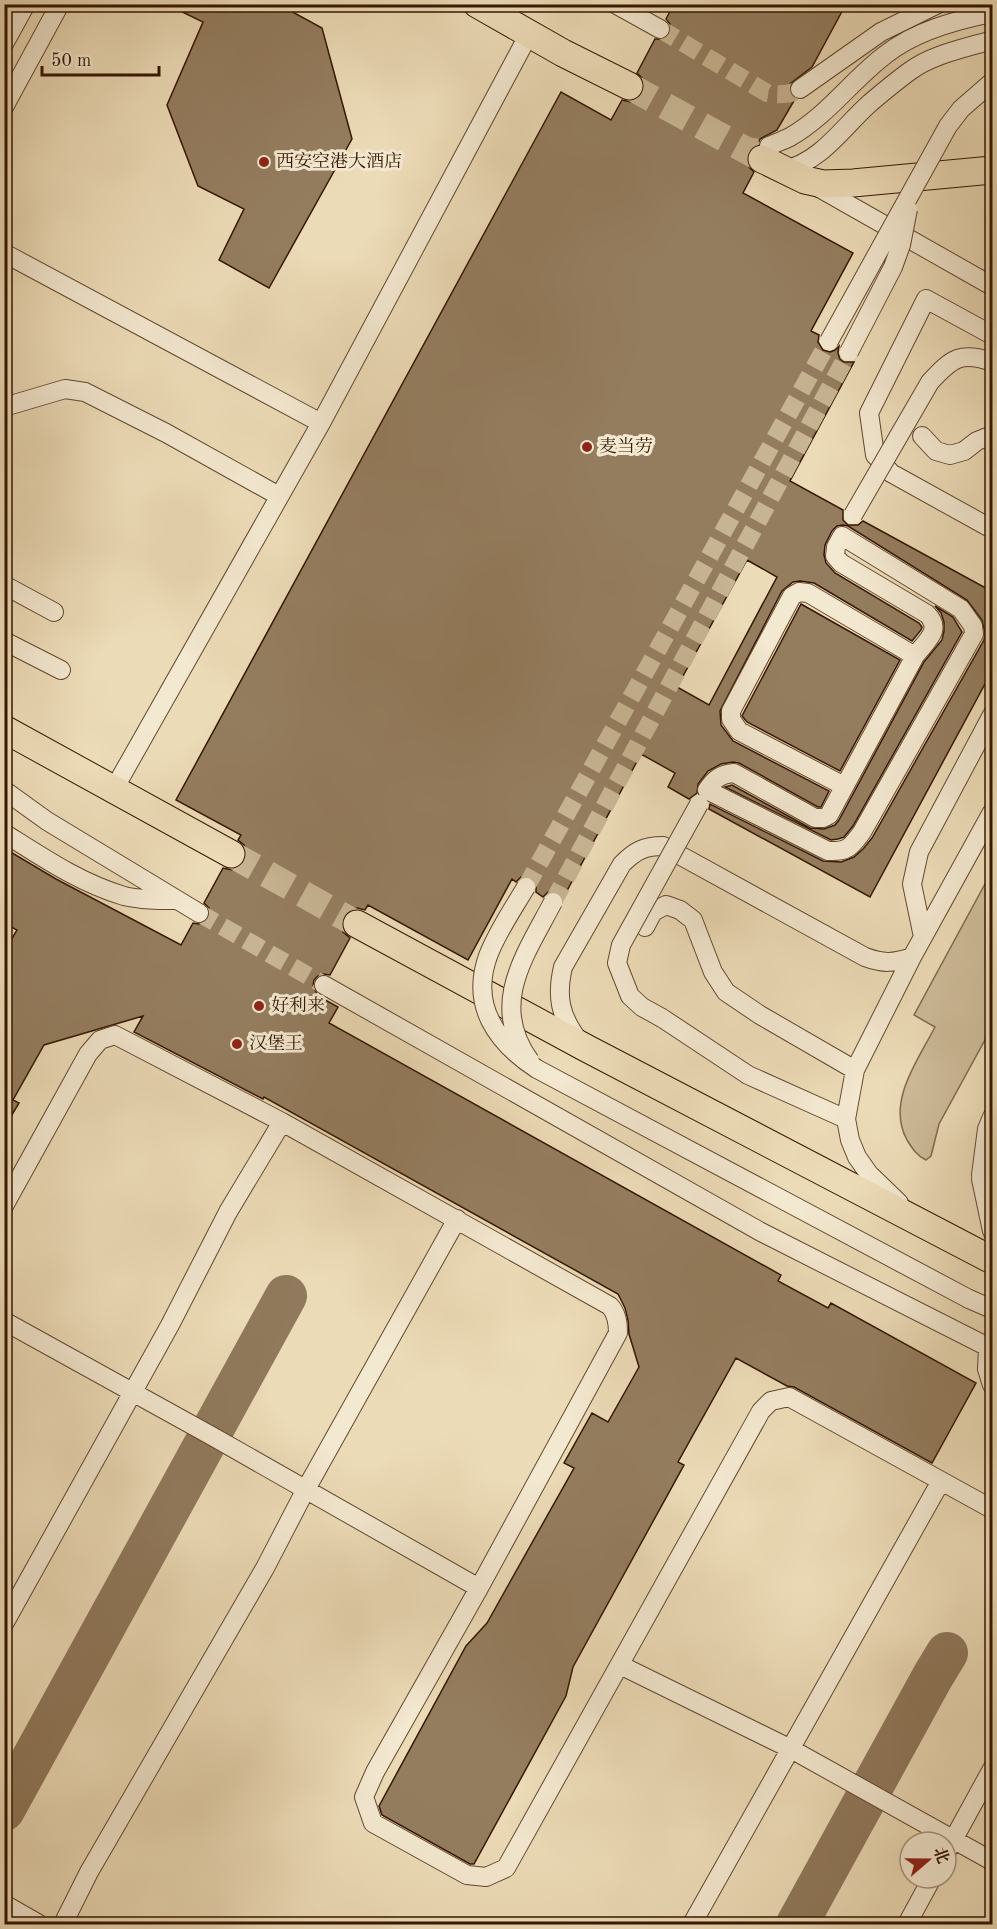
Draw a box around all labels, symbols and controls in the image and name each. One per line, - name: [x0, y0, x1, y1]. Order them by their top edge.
- scale bar: [42, 39, 159, 77]
- text: 50 m: [51, 52, 91, 70]
- place label: 西安空港大酒店: [276, 151, 402, 171]
- marker: 西安空港大酒店: [257, 155, 271, 169]
- place label: 麦当劳: [599, 436, 653, 456]
- marker: 麦当劳: [580, 440, 594, 454]
- place label: 好利来: [271, 995, 325, 1015]
- marker: 好利来: [252, 999, 266, 1013]
- place label: 汉堡王: [249, 1033, 303, 1053]
- marker: 汉堡王: [230, 1037, 244, 1051]
- north arrow: [898, 1830, 958, 1890]
- text: 北: [930, 1845, 952, 1866]

